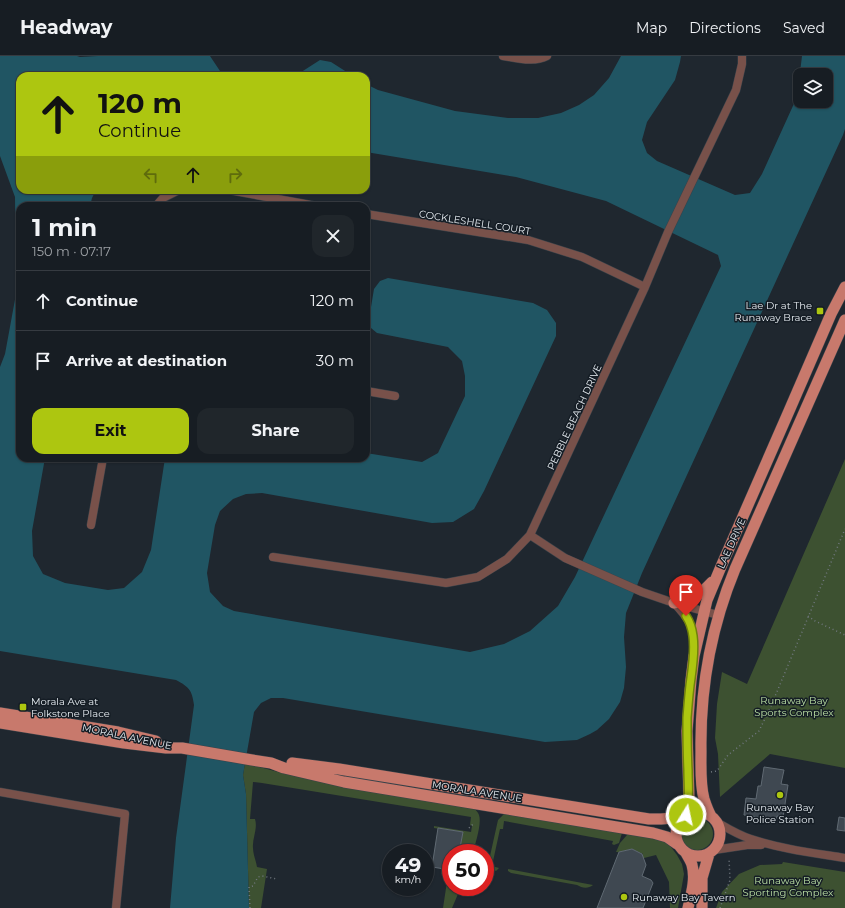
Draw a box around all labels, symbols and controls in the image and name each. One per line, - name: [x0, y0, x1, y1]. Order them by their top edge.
- text: Headway: [20, 16, 112, 39]
- text: Map: [636, 19, 667, 37]
- text: Directions: [689, 19, 761, 37]
- text: Saved: [783, 19, 825, 37]
- map controls: [793, 68, 833, 108]
- button: layers: [793, 68, 833, 108]
- text: 120 m: [98, 86, 182, 120]
- icon: ahead: [32, 88, 84, 140]
- text: Continue: [98, 120, 181, 142]
- icon: left: [140, 164, 162, 186]
- icon: ahead: [182, 164, 204, 186]
- icon: right: [224, 164, 246, 186]
- street label: COCKLESHELL COURT: [418, 207, 532, 238]
- text: 1 min: [32, 213, 97, 242]
- button: close: [312, 215, 354, 257]
- text: 150 m · 07:17: [32, 243, 111, 259]
- icon: ahead: [32, 290, 54, 312]
- text: Continue: [66, 291, 138, 310]
- text: 120 m: [310, 291, 354, 310]
- place label: Lae Dr at The Runaway Brace: [735, 299, 812, 324]
- marker: Lae Dr at The Runaway Brace: [815, 306, 825, 316]
- icon: arrive: [32, 350, 54, 372]
- text: Arrive at destination: [66, 351, 227, 370]
- text: 30 m: [316, 351, 354, 370]
- street label: PEBBLE BEACH DRIVE: [544, 362, 605, 472]
- button: Exit: [32, 408, 189, 454]
- button: Share: [197, 408, 354, 454]
- street label: LAE DRIVE: [714, 515, 749, 571]
- pin: [669, 575, 703, 616]
- icon: arrive: [675, 581, 697, 603]
- park label: Runaway Bay Sports Complex: [754, 694, 834, 719]
- place label: Morala Ave at Folkstone Place: [31, 695, 110, 720]
- marker: Morala Ave at Folkstone Place: [18, 702, 28, 712]
- street label: MORALA AVENUE: [81, 721, 173, 752]
- street label: MORALA AVENUE: [431, 778, 523, 805]
- marker: Runaway Bay Police Station: [775, 790, 785, 800]
- position arrow: [665, 794, 707, 836]
- place label: Runaway Bay Police Station: [746, 801, 814, 826]
- speed limit sign: 50: [442, 844, 494, 896]
- text: 49: [395, 853, 421, 877]
- text: km/h: [395, 873, 421, 886]
- park label: Runaway Bay Sporting Complex: [743, 874, 834, 899]
- place label: Runaway Bay Tavern: [632, 891, 735, 904]
- marker: Runaway Bay Tavern: [619, 892, 629, 902]

